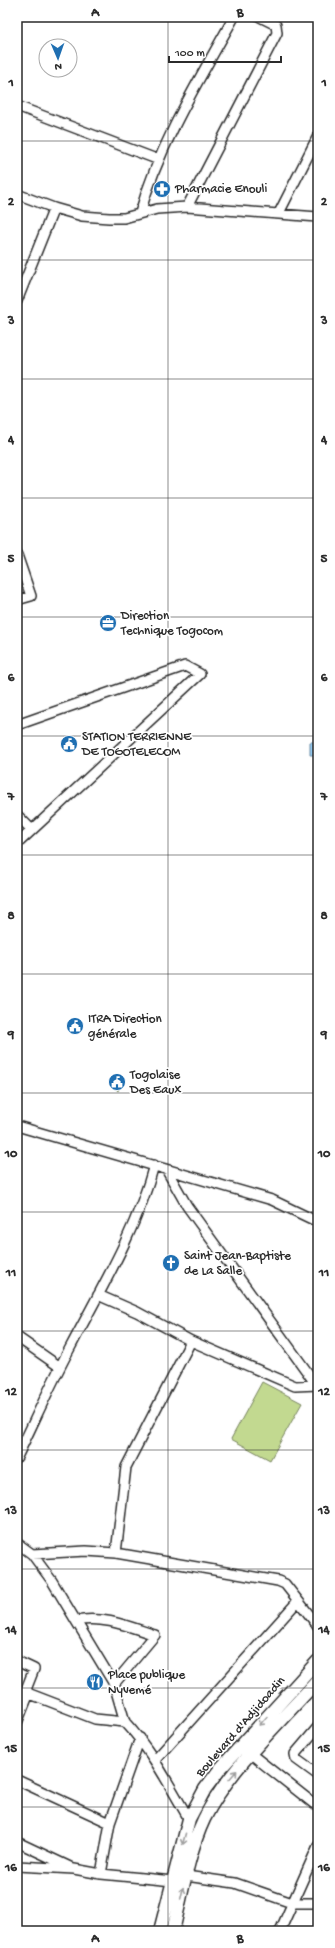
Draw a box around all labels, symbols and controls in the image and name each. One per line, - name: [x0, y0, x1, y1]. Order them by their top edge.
- text: A: [90, 6, 100, 21]
- text: B: [236, 6, 245, 21]
- north arrow: [38, 38, 78, 78]
- scale bar: [169, 38, 281, 64]
- text: 100 m: [174, 47, 205, 61]
- text: N: [54, 60, 62, 72]
- text: 1: [7, 76, 14, 91]
- text: 1: [320, 76, 327, 91]
- pharmacy icon: Pharmacie Enouli: [152, 179, 172, 199]
- place label: Pharmacie Enouli: [174, 182, 267, 197]
- text: 2: [8, 195, 15, 210]
- text: 2: [321, 195, 328, 210]
- text: 3: [7, 314, 15, 329]
- text: 3: [320, 314, 328, 329]
- text: 4: [7, 433, 15, 448]
- text: 4: [320, 433, 328, 448]
- text: 5: [8, 552, 15, 567]
- text: 5: [321, 552, 328, 567]
- place label: Direction Technique Togocom: [120, 609, 223, 639]
- office icon: Direction Technique Togocom: [98, 613, 118, 633]
- text: 6: [8, 671, 15, 686]
- text: 6: [321, 671, 328, 686]
- place label: STATION TERRIENNE DE TOGOTELECOM: [81, 730, 192, 760]
- public building icon: STATION TERRIENNE DE TOGOTELECOM: [59, 734, 79, 754]
- text: 7: [7, 790, 16, 805]
- text: 7: [320, 790, 329, 805]
- text: 8: [7, 909, 15, 924]
- text: 8: [320, 909, 328, 924]
- place label: ITRA Direction générale: [88, 1012, 163, 1042]
- public building icon: ITRA Direction générale: [65, 1016, 85, 1036]
- text: 9: [7, 1028, 15, 1043]
- text: 9: [320, 1028, 328, 1043]
- place label: Togolaise Des Eaux: [129, 1068, 181, 1098]
- public building icon: Togolaise Des Eaux: [107, 1072, 127, 1092]
- text: 10: [4, 1147, 18, 1162]
- text: 10: [317, 1147, 331, 1162]
- place label: Saint Jean-Baptiste de La Salle: [184, 1249, 291, 1279]
- church icon: Saint Jean-Baptiste de La Salle: [161, 1253, 181, 1273]
- text: 11: [5, 1266, 16, 1281]
- text: 11: [318, 1266, 329, 1281]
- text: 12: [4, 1385, 17, 1400]
- text: 12: [317, 1385, 330, 1400]
- text: 13: [4, 1504, 17, 1519]
- text: 13: [317, 1504, 330, 1519]
- text: 14: [4, 1623, 18, 1638]
- text: 14: [317, 1623, 331, 1638]
- place label: Place publique Nyvemé: [107, 1668, 185, 1698]
- restaurant icon: Place publique Nyvemé: [85, 1672, 105, 1692]
- street label: Boulevard d'Adjidoadin: [193, 1673, 289, 1781]
- one-way arrow: [259, 1716, 268, 1726]
- text: 15: [4, 1742, 17, 1757]
- text: 15: [317, 1742, 330, 1757]
- one-way arrow: [228, 1770, 237, 1780]
- one-way arrow: [180, 1832, 187, 1845]
- text: 16: [4, 1861, 17, 1876]
- text: 16: [317, 1861, 330, 1876]
- one-way arrow: [179, 1887, 186, 1900]
- text: A: [90, 1932, 100, 1947]
- text: B: [236, 1932, 245, 1947]

